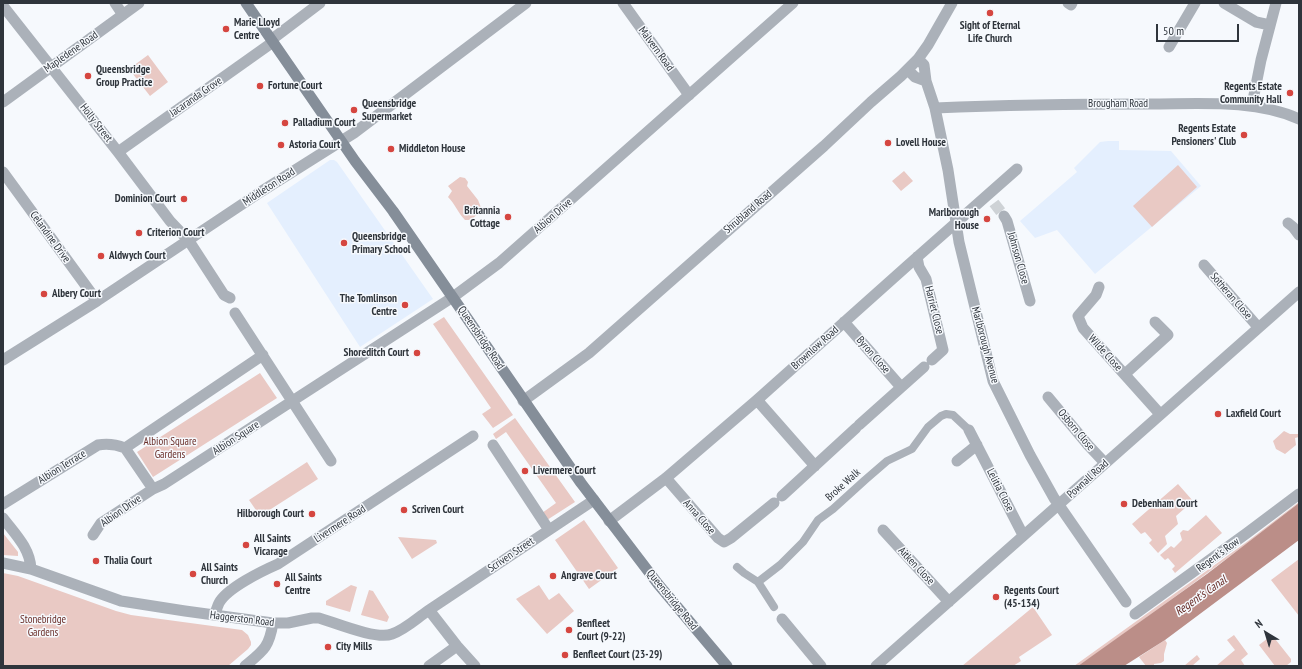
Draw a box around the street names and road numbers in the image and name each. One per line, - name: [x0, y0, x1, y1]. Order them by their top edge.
- street label: Malvern Road: [635, 24, 677, 74]
- street label: Mapledene Road: [41, 29, 101, 75]
- street label: Jacaranda Grove: [167, 74, 225, 120]
- street label: Brougham Road: [1088, 97, 1148, 111]
- street label: Holly Street: [77, 101, 115, 145]
- street label: Middleton Road: [240, 165, 298, 209]
- street label: Shrubland Road: [721, 187, 775, 237]
- street label: Albion Drive: [531, 196, 575, 236]
- street label: Celandine Drive: [27, 209, 73, 265]
- street label: Johnson Close: [1004, 231, 1032, 285]
- street label: Sotheran Close: [1207, 270, 1255, 322]
- street label: Harriet Close: [922, 285, 946, 335]
- street label: Queensbridge Road: [455, 304, 507, 372]
- street label: Marlborough Avenue: [968, 305, 1002, 385]
- street label: Brownlow Road: [789, 323, 841, 373]
- street label: Wilde Close: [1085, 332, 1125, 374]
- street label: Byron Close: [853, 334, 893, 376]
- street label: Osborn Close: [1055, 407, 1097, 453]
- street label: Albion Square: [210, 418, 262, 458]
- street label: Albion Terrace: [36, 447, 88, 487]
- street label: Pownall Road: [1065, 457, 1111, 501]
- street label: Broke Walk: [823, 466, 863, 504]
- street label: Lelitia Close: [984, 466, 1016, 514]
- street label: Albion Drive: [98, 492, 144, 530]
- street label: Anna Close: [680, 497, 718, 537]
- street label: Livermere Road: [312, 502, 368, 546]
- street label: Scriven Street: [485, 535, 537, 575]
- street label: Regent's Row: [1194, 535, 1242, 575]
- street label: Aitken Close: [895, 544, 937, 588]
- street label: Queensbridge Road: [644, 567, 700, 633]
- street label: Haggerston Road: [209, 609, 275, 629]

